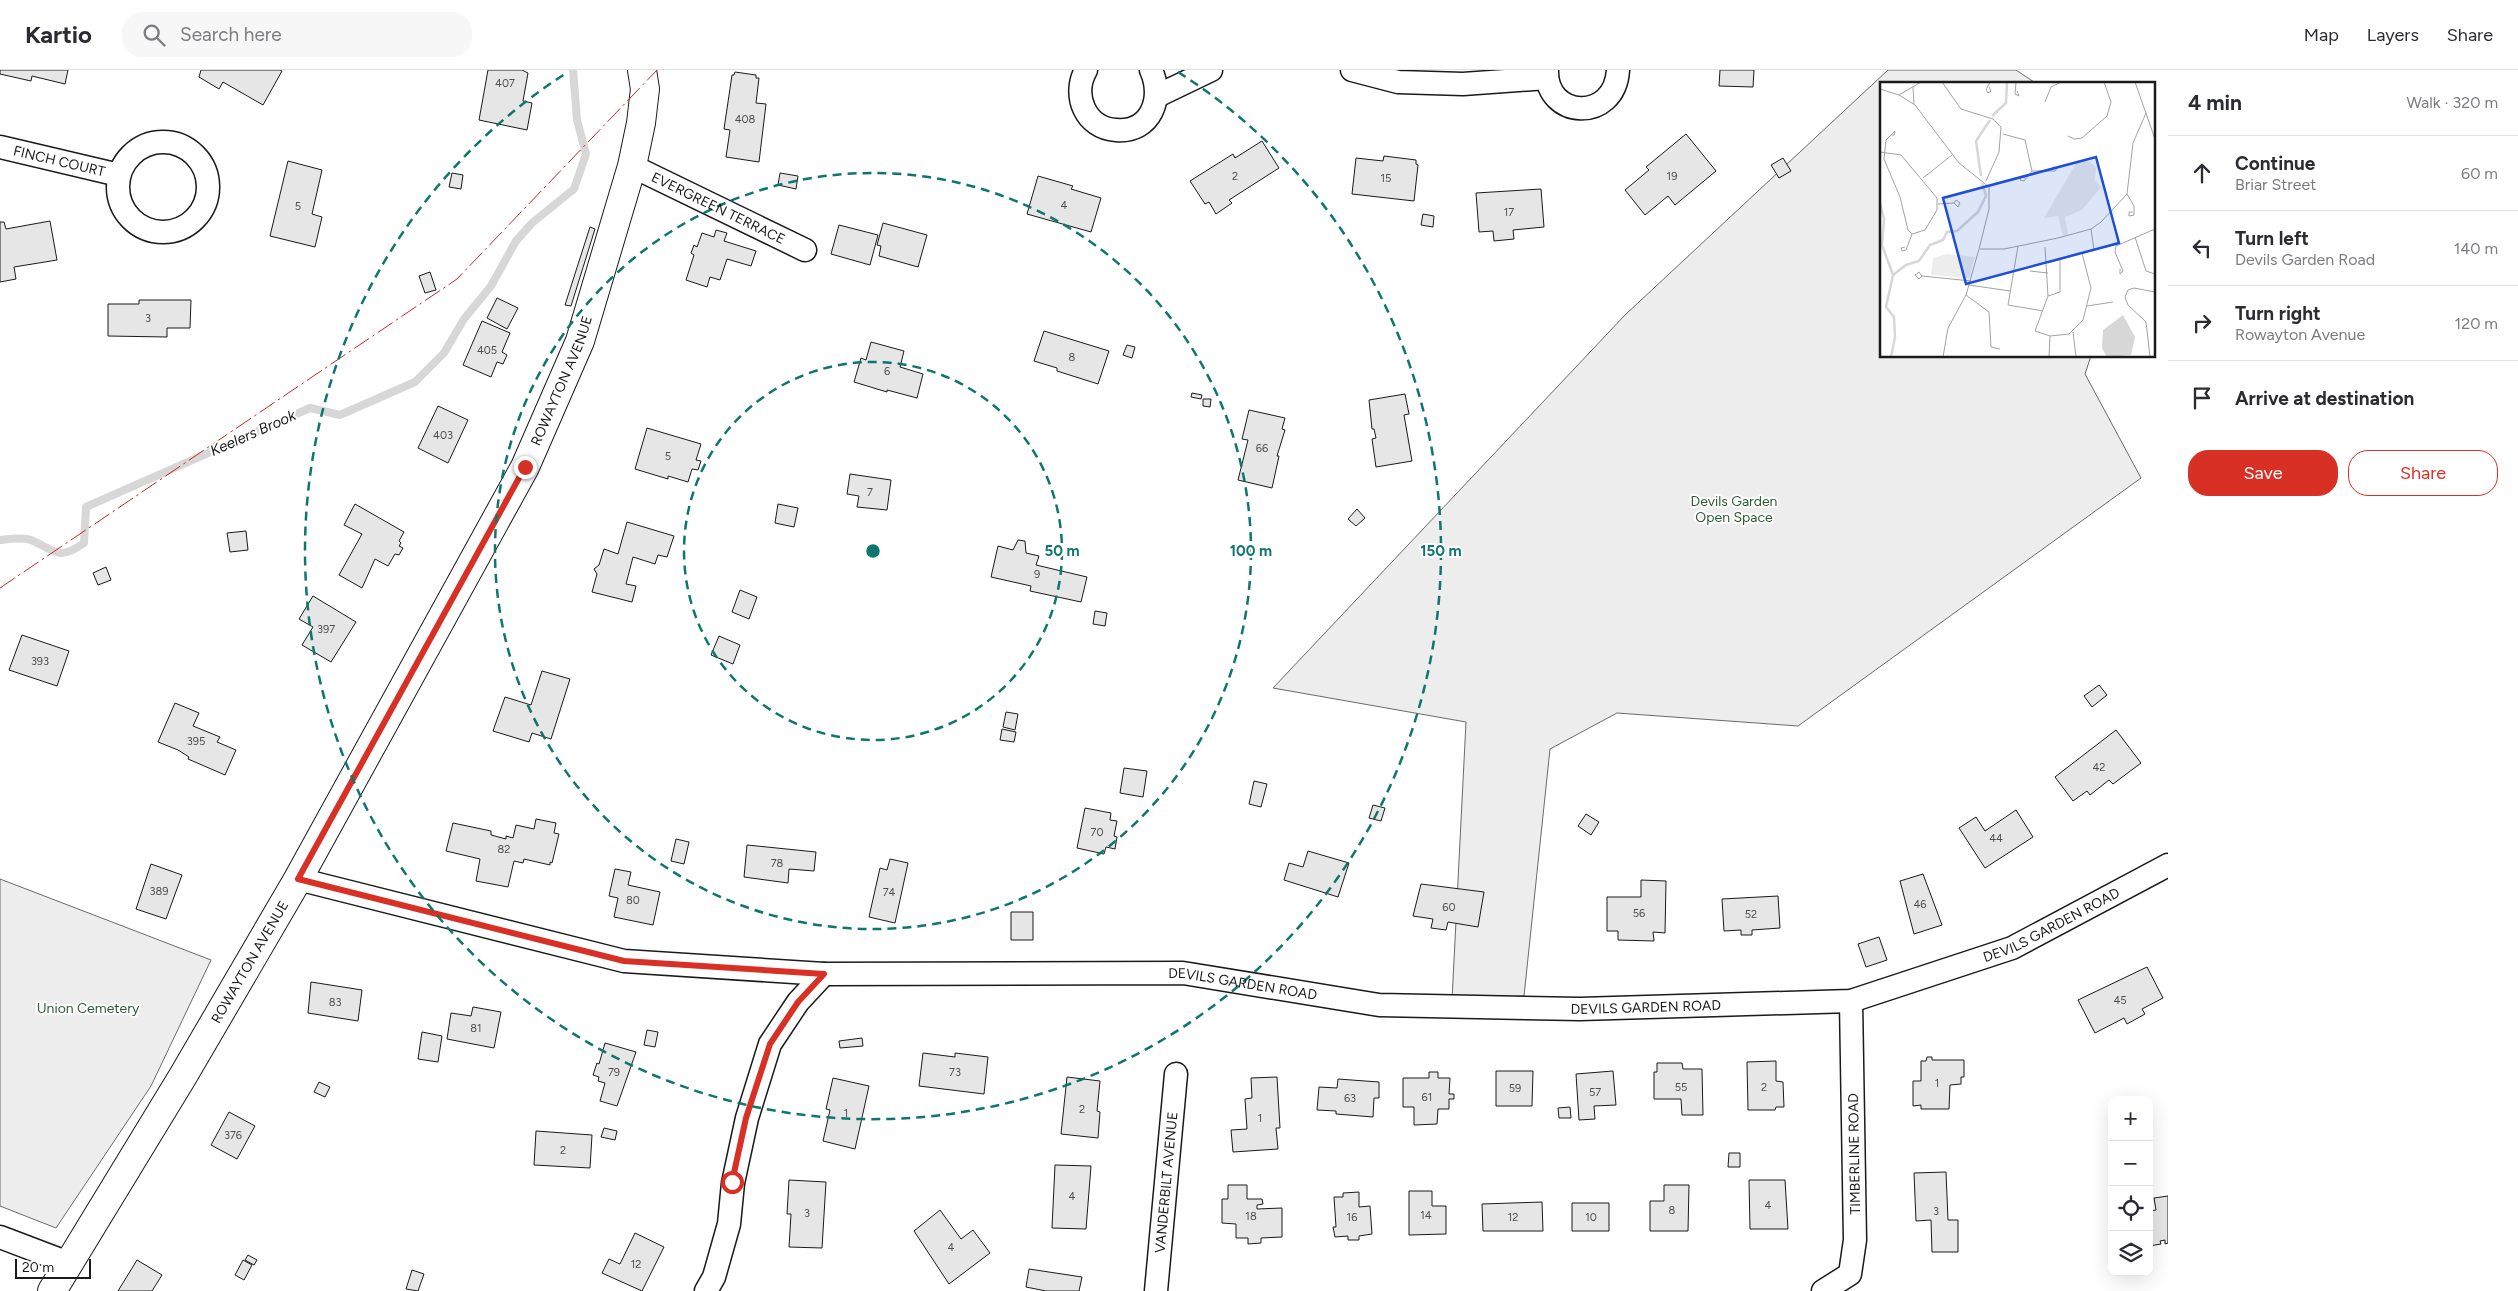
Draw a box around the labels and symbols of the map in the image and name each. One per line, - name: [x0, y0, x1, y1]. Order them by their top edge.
- house number: 407: [495, 77, 515, 90]
- inset map: [1880, 82, 2156, 358]
- house number: 408: [735, 113, 756, 126]
- street label: FINCH COURT: [12, 142, 107, 181]
- street label: EVERGREEN TERRACE: [649, 169, 788, 248]
- house number: 2: [1232, 170, 1238, 183]
- house number: 19: [1667, 170, 1677, 183]
- house number: 15: [1381, 172, 1391, 185]
- house number: 4: [1061, 199, 1068, 212]
- house number: 5: [295, 200, 301, 213]
- house number: 17: [1504, 206, 1514, 219]
- house number: 3: [145, 312, 151, 325]
- street label: ROWAYTON AVENUE: [527, 314, 596, 448]
- house number: 405: [477, 344, 497, 357]
- house number: 8: [1069, 351, 1076, 364]
- house number: 6: [884, 365, 890, 378]
- water label: Keelers Brook: [207, 406, 299, 460]
- house number: 403: [433, 429, 453, 442]
- house number: 66: [1256, 442, 1268, 455]
- house number: 5: [665, 450, 671, 463]
- route end: [514, 456, 537, 479]
- house number: 7: [867, 486, 873, 499]
- park label: Devils Garden Open Space: [1691, 493, 1778, 526]
- centre of rings: [864, 542, 882, 560]
- text: 50 m: [1044, 542, 1080, 560]
- text: 100 m: [1230, 542, 1272, 560]
- text: 150 m: [1420, 542, 1462, 560]
- house number: 9: [1034, 568, 1040, 581]
- house number: 397: [317, 623, 335, 636]
- house number: 393: [31, 655, 49, 668]
- house number: 395: [187, 735, 205, 748]
- house number: 42: [2093, 761, 2105, 774]
- house number: 70: [1091, 826, 1103, 839]
- house number: 44: [1989, 832, 2003, 845]
- house number: 82: [498, 843, 510, 856]
- house number: 78: [771, 857, 784, 870]
- street label: DEVILS GARDEN ROAD: [1981, 884, 2123, 966]
- house number: 389: [150, 885, 168, 898]
- house number: 74: [883, 886, 896, 899]
- house number: 80: [626, 894, 640, 907]
- street label: ROWAYTON AVENUE: [208, 898, 293, 1026]
- house number: 46: [1913, 898, 1927, 911]
- house number: 60: [1442, 901, 1456, 914]
- house number: 56: [1633, 907, 1645, 920]
- house number: 52: [1745, 908, 1757, 921]
- street label: DEVILS GARDEN ROAD: [1168, 965, 1318, 1004]
- house number: 45: [2113, 994, 2127, 1007]
- house number: 83: [329, 996, 341, 1009]
- street label: DEVILS GARDEN ROAD: [1570, 997, 1721, 1018]
- park label: Union Cemetery: [37, 1000, 140, 1017]
- house number: 81: [470, 1022, 482, 1035]
- house number: 79: [608, 1066, 620, 1079]
- house number: 73: [949, 1066, 961, 1079]
- house number: 1: [1935, 1077, 1939, 1090]
- house number: 55: [1675, 1081, 1687, 1094]
- house number: 2: [1761, 1081, 1767, 1094]
- house number: 59: [1509, 1082, 1521, 1095]
- house number: 57: [1589, 1086, 1601, 1099]
- house number: 61: [1422, 1091, 1432, 1104]
- house number: 63: [1344, 1092, 1356, 1105]
- street label: TIMBERLINE ROAD: [1845, 1093, 1864, 1215]
- house number: 2: [1079, 1103, 1085, 1116]
- house number: 1: [844, 1107, 848, 1120]
- street label: VANDERBILT AVENUE: [1152, 1111, 1181, 1254]
- house number: 1: [1258, 1112, 1262, 1125]
- house number: 376: [224, 1129, 242, 1142]
- house number: 2: [560, 1144, 566, 1157]
- route start: [721, 1171, 744, 1194]
- house number: 4: [1069, 1190, 1076, 1203]
- house number: 4: [1765, 1199, 1772, 1212]
- house number: 8: [1669, 1204, 1676, 1217]
- house number: 3: [1933, 1205, 1939, 1218]
- house number: 3: [804, 1207, 810, 1220]
- house number: 14: [1420, 1209, 1432, 1222]
- house number: 18: [1245, 1210, 1257, 1223]
- house number: 16: [1347, 1211, 1357, 1224]
- house number: 12: [1508, 1211, 1518, 1224]
- house number: 10: [1585, 1211, 1597, 1224]
- house number: 4: [948, 1241, 955, 1254]
- scale bar: [15, 1256, 91, 1279]
- house number: 12: [631, 1258, 641, 1271]

